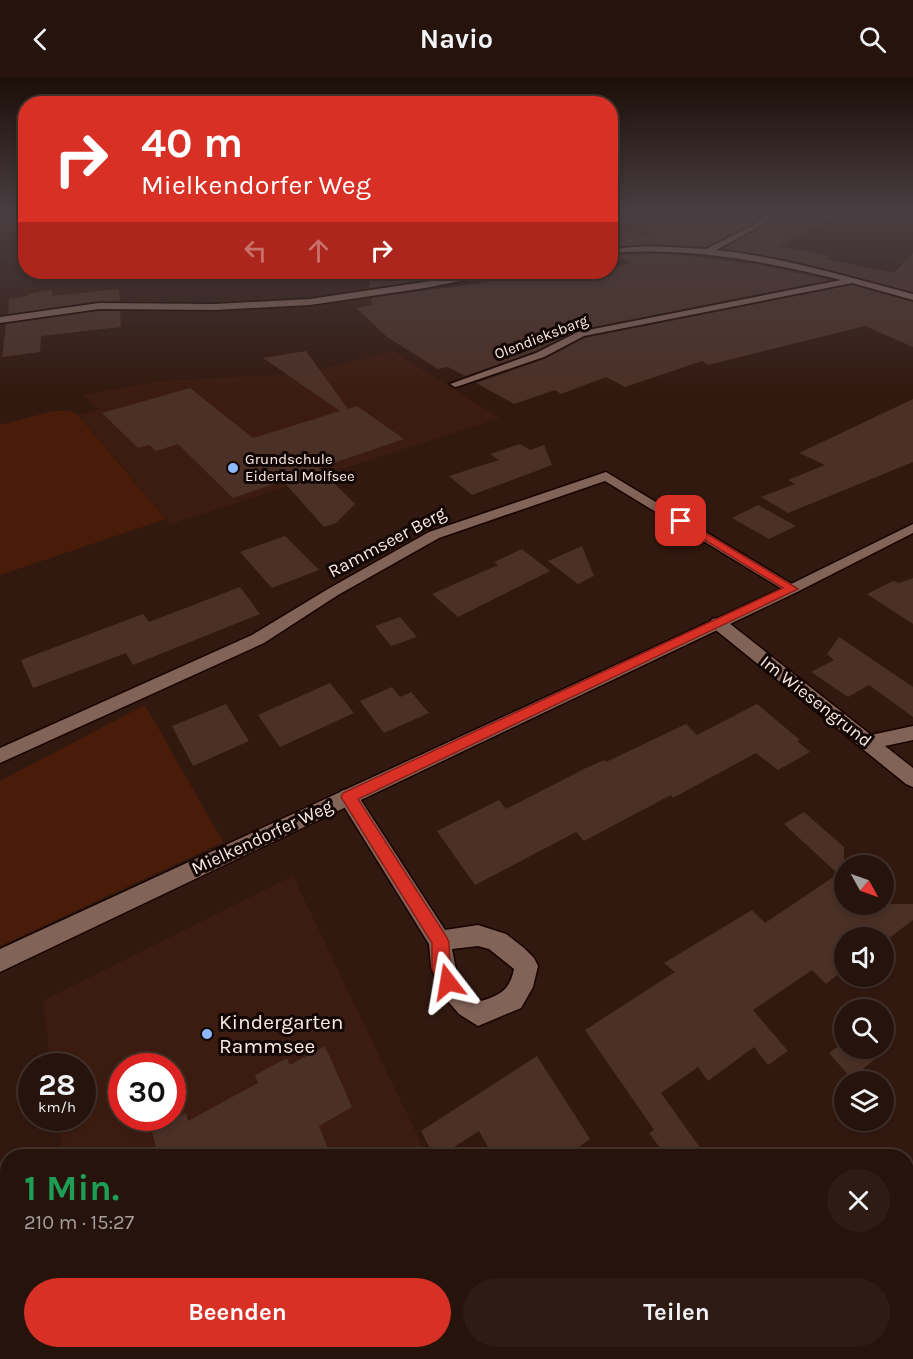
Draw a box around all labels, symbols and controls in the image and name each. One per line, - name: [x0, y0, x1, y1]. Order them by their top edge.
- icon: back: [24, 23, 57, 56]
- text: Navio: [420, 23, 493, 55]
- icon: search: [856, 23, 889, 56]
- text: 40 m: [141, 118, 243, 168]
- icon: right: [42, 120, 120, 198]
- text: Mielkendorfer Weg: [141, 169, 371, 201]
- icon: left: [239, 234, 272, 267]
- icon: ahead: [302, 234, 335, 267]
- icon: right: [365, 234, 398, 267]
- street label: Olendieksbarg: [492, 311, 591, 363]
- place label: Grundschule Eidertal Molfsee: [245, 450, 355, 485]
- marker: Grundschule Eidertal Molfsee: [226, 461, 240, 475]
- pin: [655, 495, 706, 546]
- street label: Rammseer Berg: [324, 502, 450, 582]
- icon: arrive: [664, 504, 697, 537]
- street label: Im Wiesengrund: [756, 651, 876, 751]
- street label: Mielkendorfer Weg: [188, 795, 336, 879]
- north arrow: [834, 855, 894, 915]
- map controls: [834, 855, 894, 1131]
- button: sound: [834, 927, 894, 987]
- position arrow: [416, 950, 480, 1014]
- button: search: [834, 999, 894, 1059]
- place label: Kindergarten Rammsee: [219, 1010, 344, 1058]
- marker: Kindergarten Rammsee: [200, 1027, 214, 1041]
- speed limit sign: 30: [108, 1053, 186, 1131]
- text: 28: [38, 1067, 76, 1103]
- button: layers: [834, 1071, 894, 1131]
- text: km/h: [38, 1098, 76, 1116]
- text: 1 Min.: [24, 1167, 119, 1209]
- button: close: [827, 1169, 890, 1232]
- text: 210 m · 15:27: [24, 1211, 134, 1234]
- button: Beenden: [24, 1278, 451, 1347]
- button: Teilen: [463, 1278, 890, 1347]

